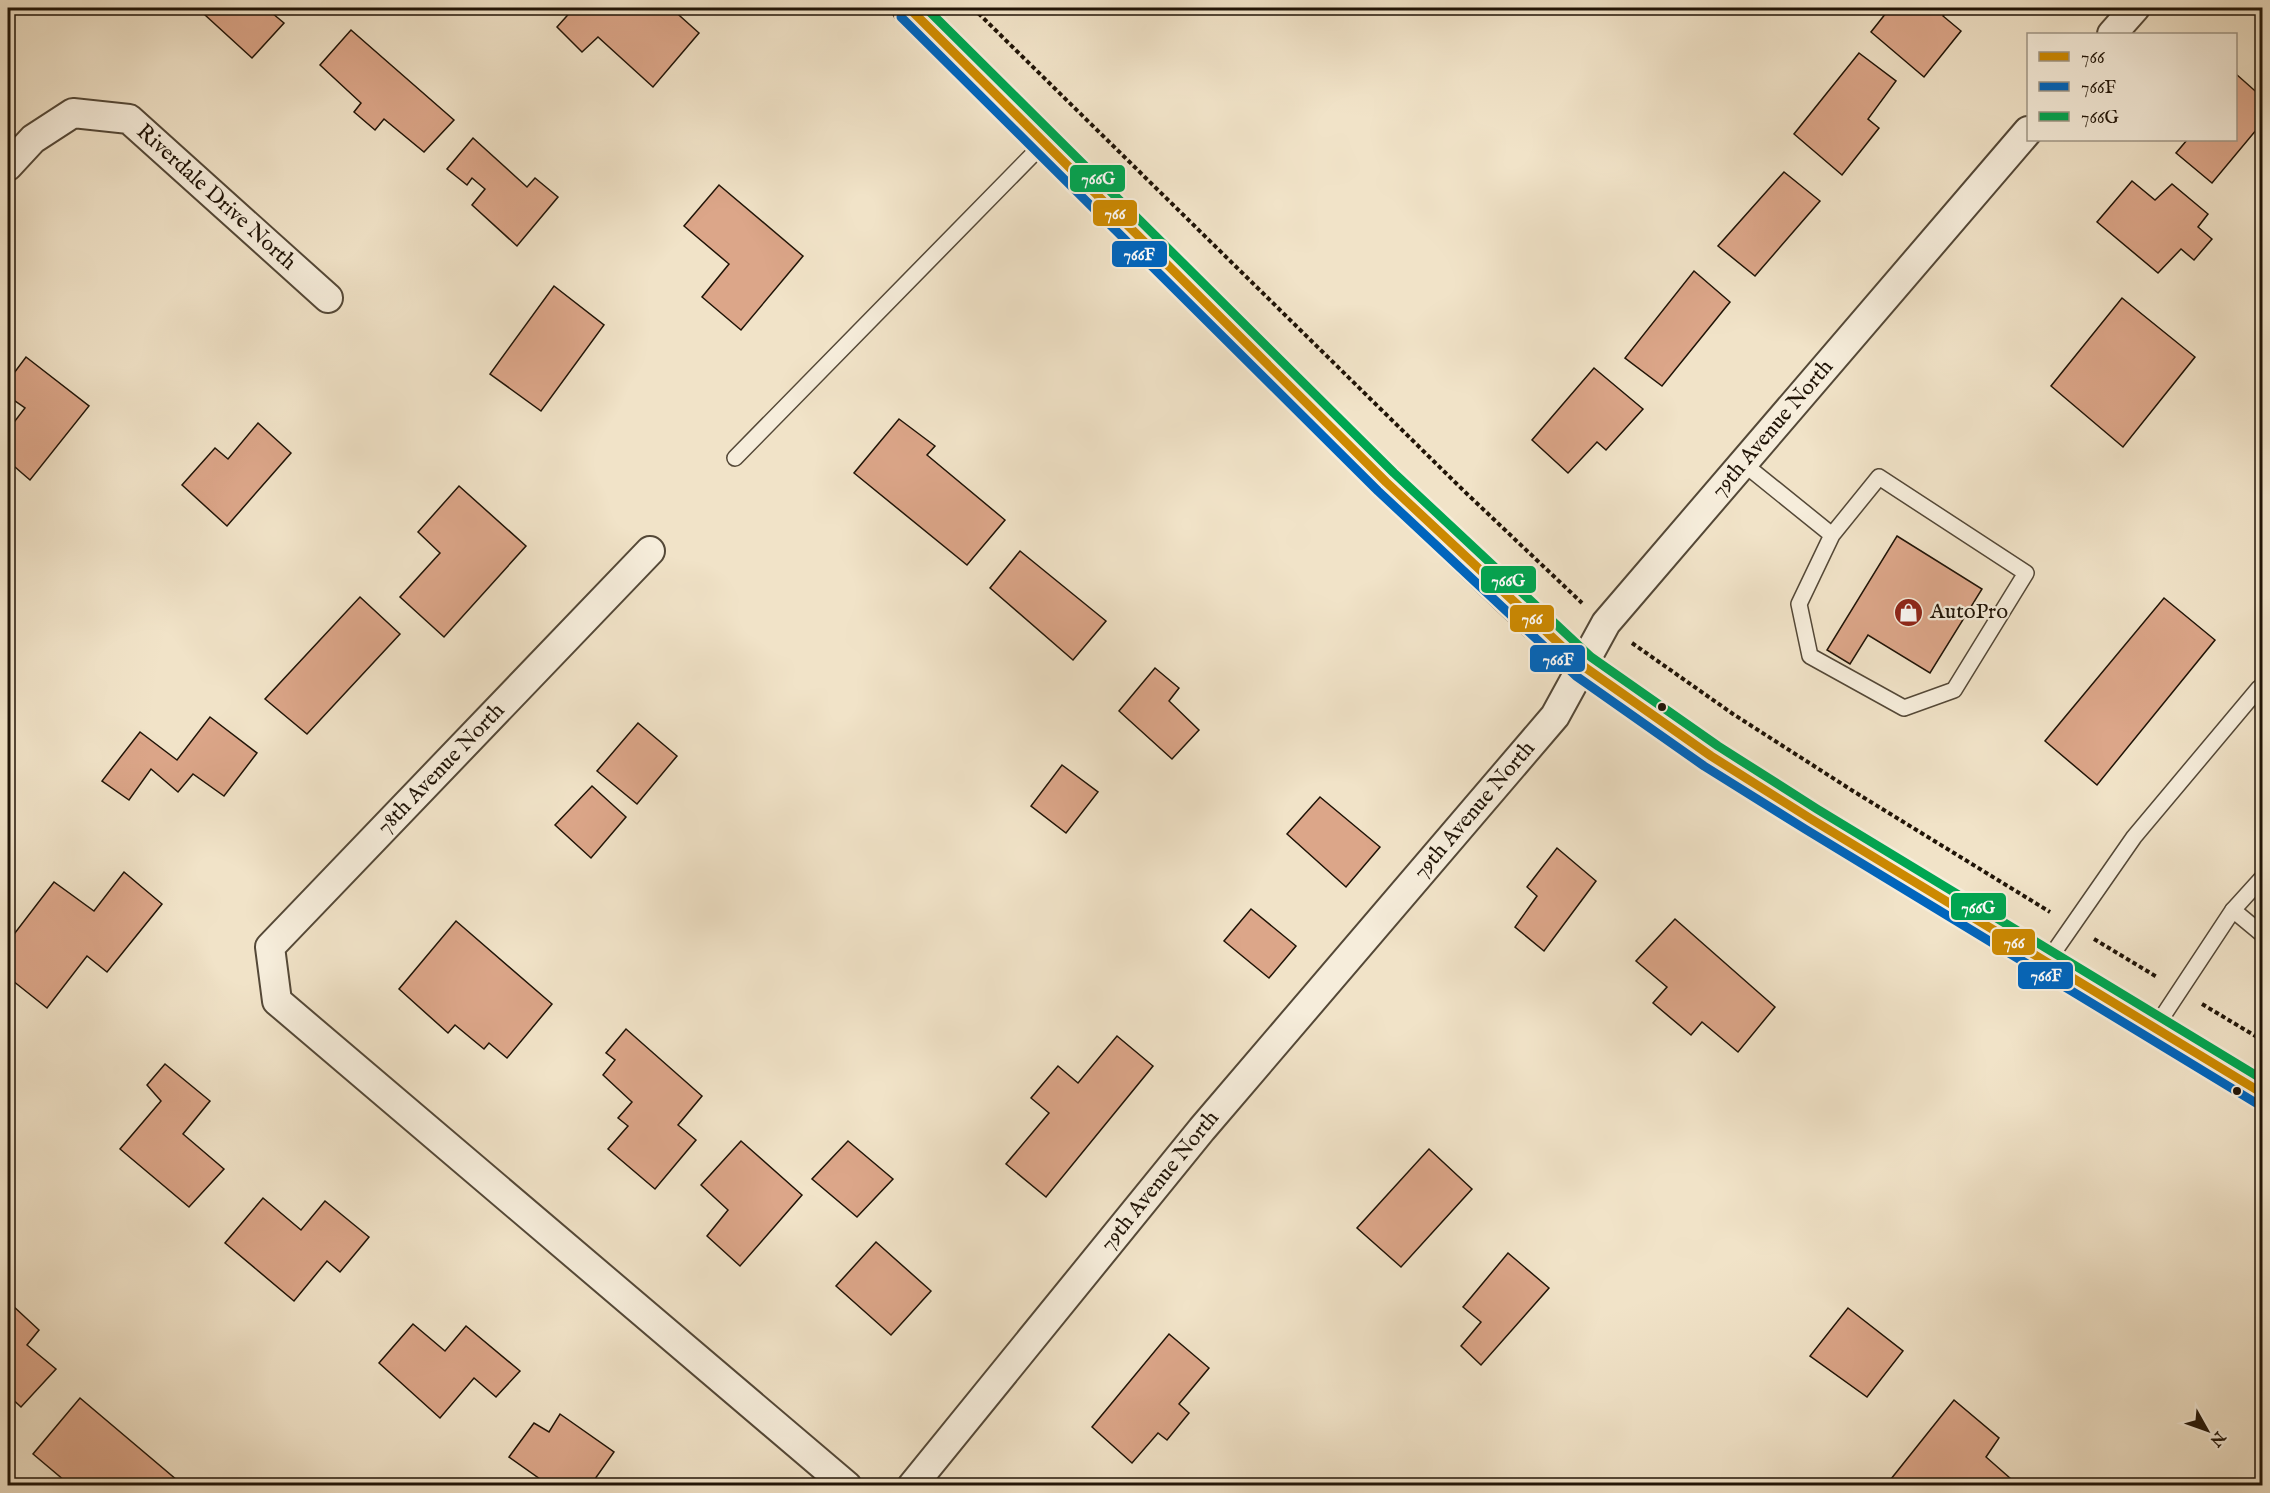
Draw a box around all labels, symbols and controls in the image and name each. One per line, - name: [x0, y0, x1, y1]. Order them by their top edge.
- legend: [2027, 33, 2237, 141]
- text: 766: [2081, 47, 2105, 70]
- text: 766F: [2081, 77, 2117, 100]
- text: 766G: [2081, 107, 2120, 130]
- street label: Riverdale Drive North: [130, 118, 302, 277]
- line badge: 766G: [1069, 164, 1126, 193]
- text: 766G: [1081, 170, 1115, 190]
- line badge: 766: [1092, 199, 1138, 227]
- text: 766: [1105, 205, 1127, 225]
- line badge: 766F: [1111, 240, 1168, 268]
- text: 766F: [1123, 246, 1155, 266]
- street label: 79th Avenue North: [1705, 354, 1840, 504]
- line badge: 766G: [1480, 565, 1537, 594]
- text: 766G: [1491, 572, 1525, 592]
- shop icon: AutoPro: [1893, 596, 1925, 628]
- place label: AutoPro: [1929, 598, 2008, 626]
- line badge: 766: [1509, 604, 1555, 633]
- text: 766: [1522, 610, 1544, 630]
- line badge: 766F: [1529, 644, 1586, 673]
- text: 766F: [1542, 651, 1574, 671]
- street label: 78th Avenue North: [371, 697, 511, 841]
- unlabelled marker: [1656, 701, 1668, 713]
- street label: 79th Avenue North: [1407, 735, 1542, 886]
- line badge: 766G: [1950, 892, 2007, 921]
- text: 766G: [1961, 899, 1995, 919]
- line badge: 766: [1991, 928, 2036, 956]
- text: 766: [2004, 934, 2026, 954]
- line badge: 766F: [2017, 961, 2074, 990]
- text: 766F: [2030, 967, 2062, 987]
- unlabelled marker: [2231, 1085, 2243, 1097]
- street label: 79th Avenue North: [1094, 1105, 1226, 1257]
- north arrow: [2177, 1400, 2237, 1460]
- text: N: [2205, 1426, 2230, 1450]

